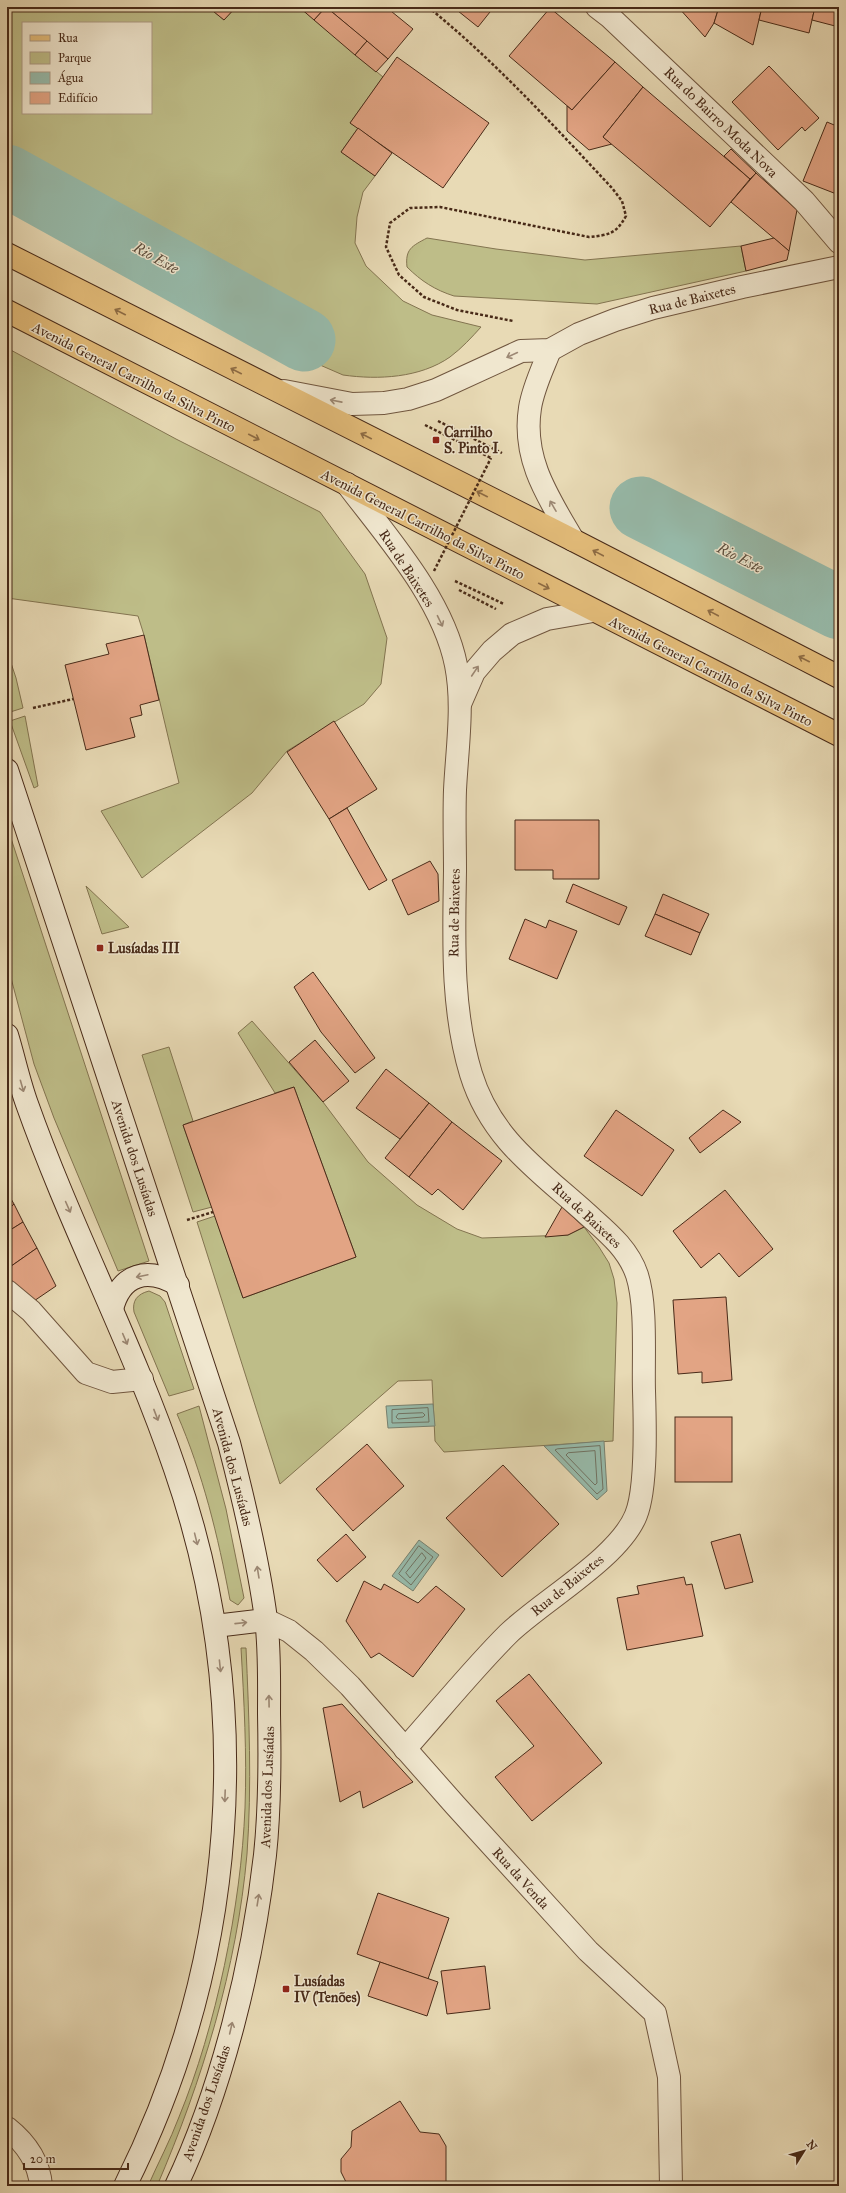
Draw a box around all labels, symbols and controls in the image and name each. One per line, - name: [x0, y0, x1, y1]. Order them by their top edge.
- legend: [22, 22, 152, 114]
- text: Rua: [58, 31, 79, 45]
- text: Parque: [58, 51, 91, 66]
- street label: Rua do Bairro Moda Nova: [660, 64, 781, 181]
- text: Água: [57, 70, 84, 86]
- text: Edifício: [58, 91, 98, 105]
- water label: Rio Este: [129, 238, 182, 278]
- street label: Rua de Baixetes: [647, 280, 737, 318]
- one-way arrow: [115, 308, 127, 315]
- street label: Avenida General Carrilho da Silva Pinto: [28, 318, 238, 436]
- one-way arrow: [507, 352, 519, 359]
- one-way arrow: [230, 367, 242, 374]
- one-way arrow: [330, 396, 343, 404]
- place label: Carrilho S. Pinto I: [444, 424, 498, 457]
- one-way arrow: [360, 432, 372, 439]
- one-way arrow: [247, 434, 259, 441]
- marker: Carrilho S. Pinto I: [431, 435, 441, 445]
- street label: Avenida General Carrilho da Silva Pinto: [317, 465, 527, 583]
- one-way arrow: [476, 490, 488, 497]
- one-way arrow: [549, 500, 557, 512]
- street label: Rua de Baixetes: [375, 526, 438, 610]
- water label: Rio Este: [713, 538, 766, 577]
- one-way arrow: [592, 549, 604, 556]
- one-way arrow: [538, 583, 550, 590]
- one-way arrow: [707, 609, 719, 616]
- street label: Avenida General Carrilho da Silva Pinto: [605, 612, 815, 730]
- one-way arrow: [437, 614, 444, 626]
- one-way arrow: [798, 655, 810, 662]
- one-way arrow: [471, 666, 480, 677]
- street label: Rua de Baixetes: [445, 868, 464, 958]
- place label: Lusíadas III: [108, 940, 180, 957]
- marker: Lusíadas III: [95, 943, 105, 953]
- one-way arrow: [19, 1079, 26, 1092]
- street label: Avenida dos Lusíadas: [107, 1097, 161, 1219]
- street label: Rua de Baixetes: [548, 1179, 625, 1252]
- one-way arrow: [65, 1200, 72, 1212]
- one-way arrow: [136, 1272, 149, 1280]
- one-way arrow: [122, 1333, 129, 1345]
- street label: Avenida dos Lusíadas: [208, 1405, 256, 1528]
- one-way arrow: [152, 1409, 160, 1421]
- one-way arrow: [193, 1532, 200, 1545]
- street label: Rua de Baixetes: [527, 1551, 607, 1620]
- one-way arrow: [254, 1566, 262, 1579]
- one-way arrow: [234, 1619, 247, 1627]
- one-way arrow: [216, 1659, 224, 1672]
- one-way arrow: [265, 1695, 273, 1708]
- street label: Avenida dos Lusíadas: [257, 1726, 278, 1849]
- one-way arrow: [221, 1789, 228, 1802]
- street label: Rua da Venda: [488, 1844, 553, 1913]
- one-way arrow: [254, 1894, 262, 1907]
- place label: Lusíadas IV (Tenões): [294, 1973, 361, 2007]
- marker: Lusíadas IV (Tenões): [281, 1984, 291, 1994]
- one-way arrow: [228, 2021, 236, 2034]
- street label: Avenida dos Lusíadas: [178, 2043, 234, 2164]
- north arrow: [784, 2131, 824, 2171]
- text: N: [804, 2138, 820, 2153]
- scale bar: [24, 2145, 128, 2171]
- text: 20 m: [30, 2152, 56, 2166]

